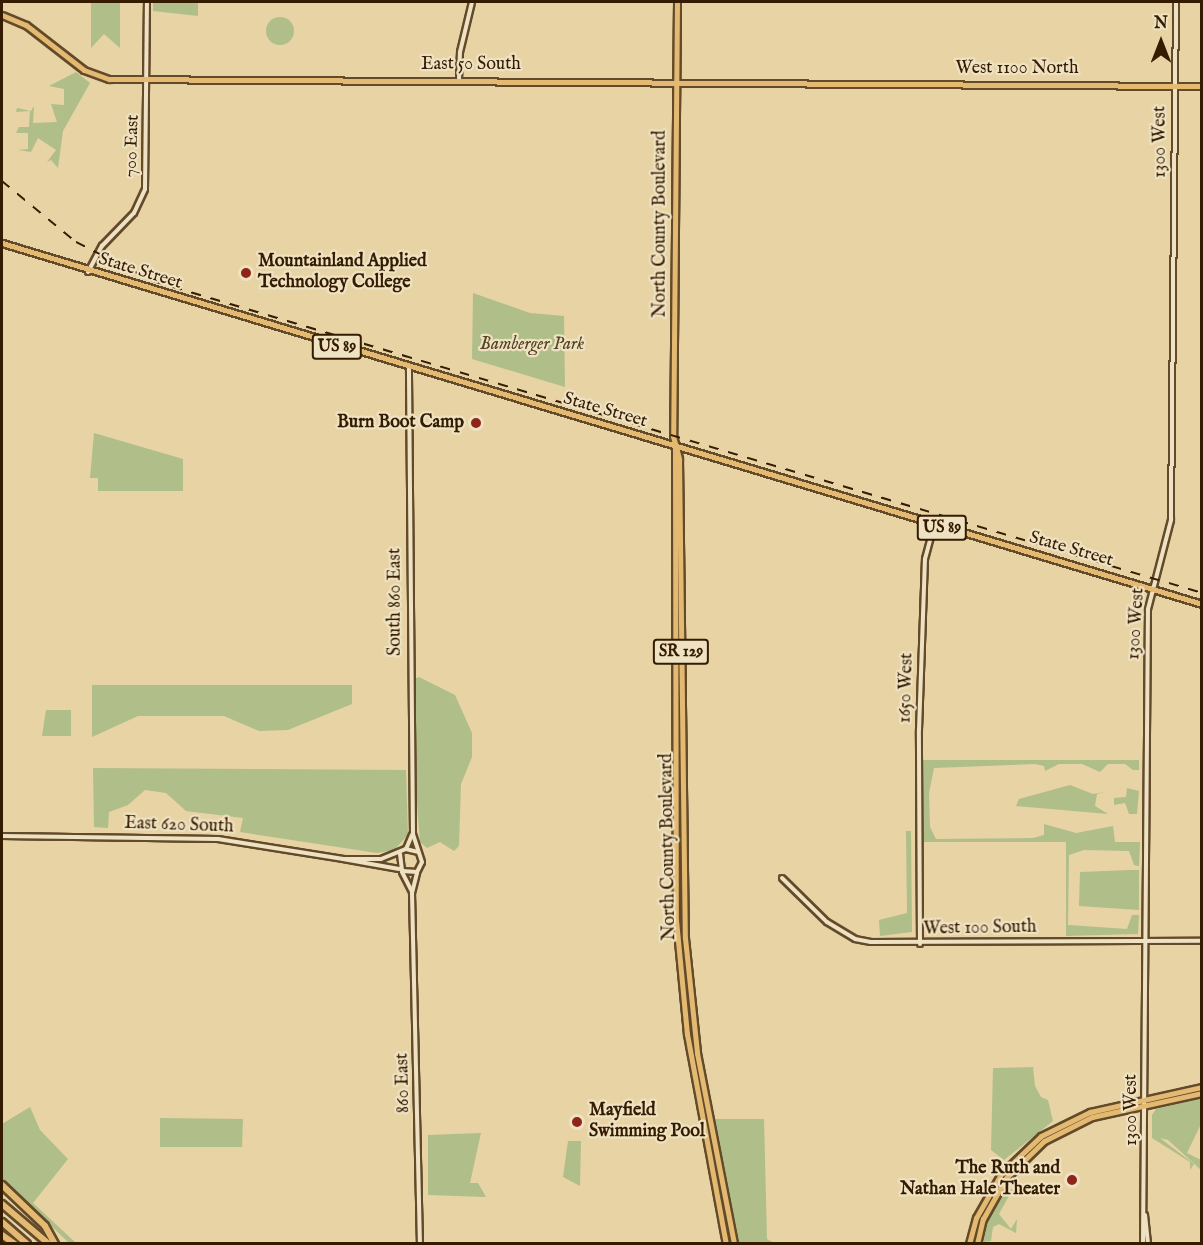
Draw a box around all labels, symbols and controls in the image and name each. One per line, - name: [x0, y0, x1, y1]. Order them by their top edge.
- north arrow: [1131, 12, 1191, 72]
- text: N: [1154, 14, 1168, 34]
- street label: East 50 South: [421, 54, 521, 76]
- street label: West 1100 North: [956, 58, 1078, 80]
- street label: 1300 West: [1150, 106, 1172, 178]
- street label: 700 East: [121, 114, 145, 178]
- street label: North County Boulevard: [650, 130, 672, 318]
- street label: State Street: [96, 249, 184, 295]
- place label: Mountainland Applied Technology College: [258, 252, 427, 294]
- marker: Mountainland Applied Technology College: [239, 266, 253, 280]
- road number: US 89: [312, 334, 362, 360]
- park label: Bamberger Park: [480, 334, 584, 356]
- street label: State Street: [561, 389, 649, 433]
- place label: Burn Boot Camp: [337, 412, 464, 434]
- marker: Burn Boot Camp: [469, 416, 483, 430]
- road number: US 89: [916, 515, 968, 541]
- street label: State Street: [1027, 528, 1115, 572]
- street label: South 860 East: [385, 548, 407, 656]
- street label: 1300 West: [1124, 587, 1150, 661]
- road number: SR 129: [652, 639, 710, 665]
- street label: 1650 West: [895, 652, 919, 724]
- street label: North County Boulevard: [657, 753, 681, 941]
- street label: East 620 South: [124, 813, 234, 839]
- street label: West 100 South: [923, 917, 1037, 941]
- street label: 860 East: [393, 1053, 415, 1113]
- street label: 1300 West: [1121, 1074, 1143, 1146]
- place label: Mayfield Swimming Pool: [589, 1101, 705, 1144]
- marker: Mayfield Swimming Pool: [570, 1115, 584, 1129]
- place label: The Ruth and Nathan Hale Theater: [900, 1159, 1060, 1202]
- marker: The Ruth and Nathan Hale Theater: [1065, 1173, 1079, 1187]

